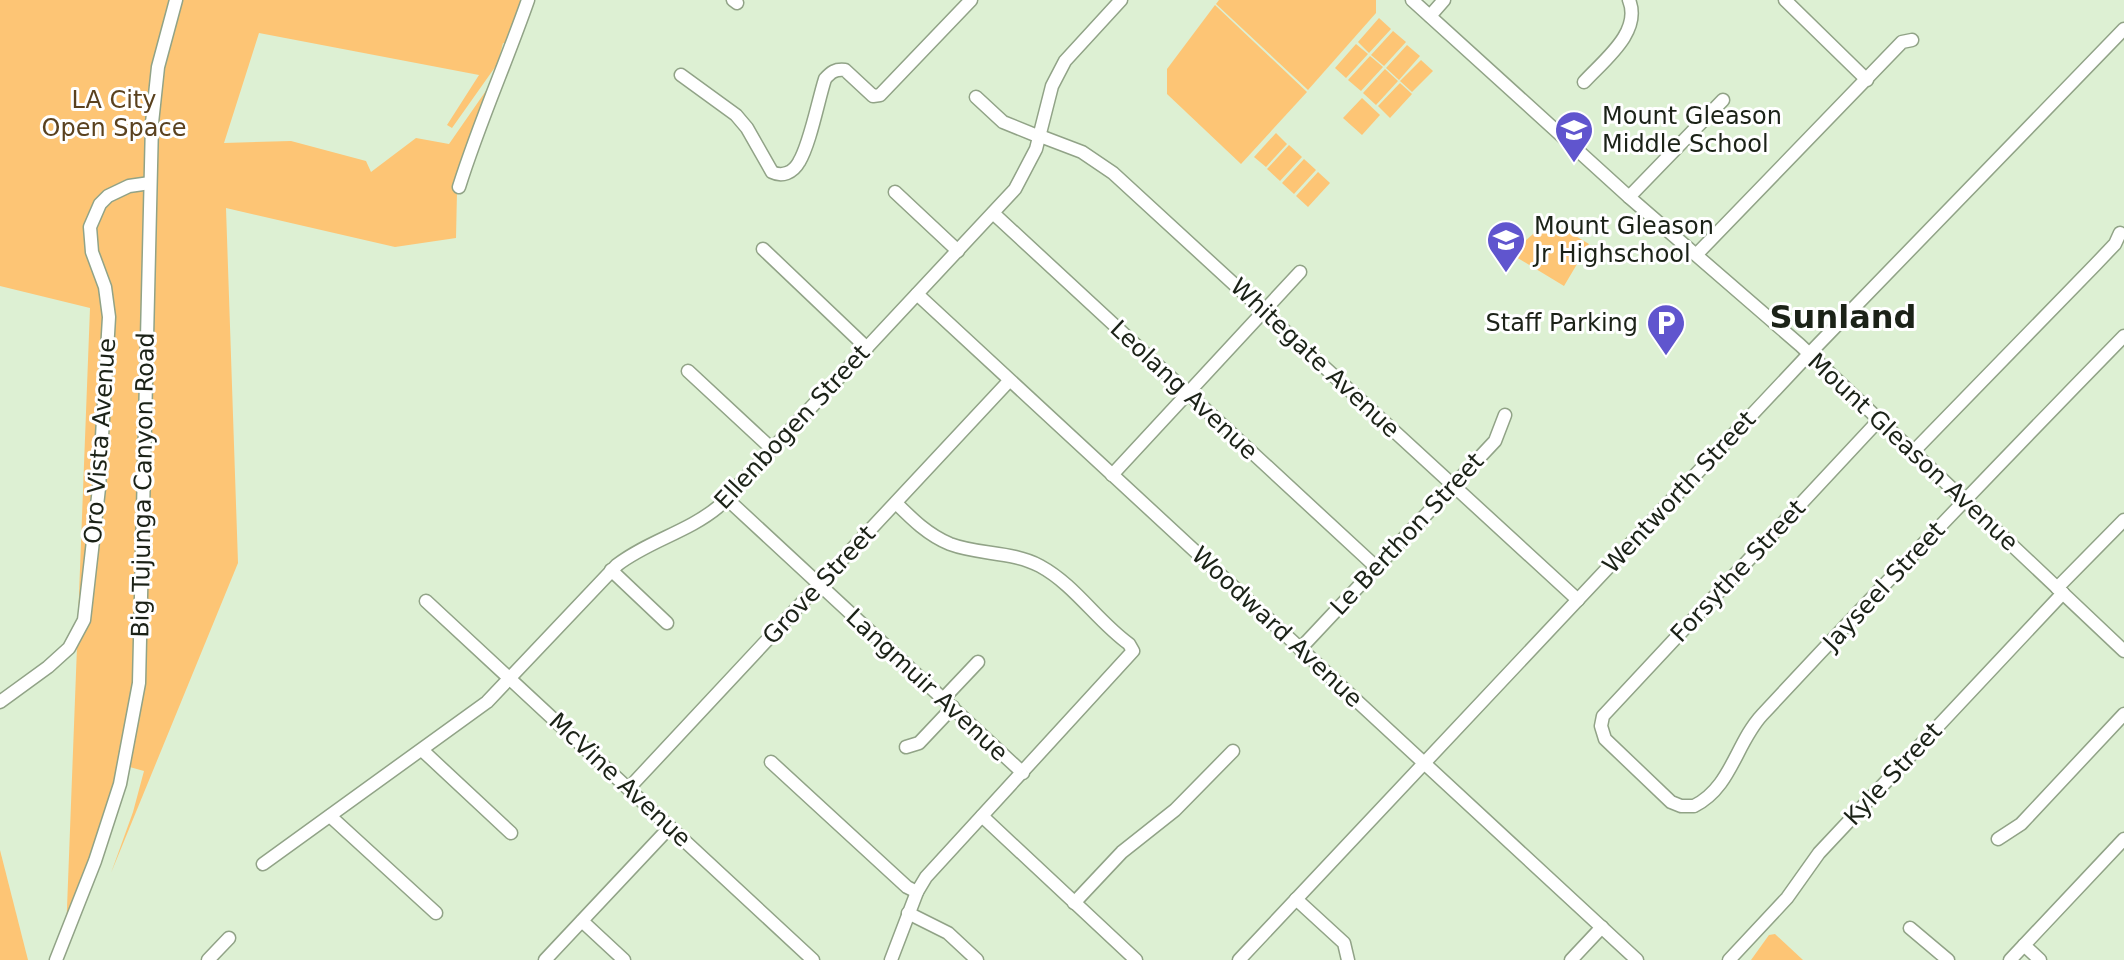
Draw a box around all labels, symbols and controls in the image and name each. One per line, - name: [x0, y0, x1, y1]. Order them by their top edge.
- park label: LA City Open Space: [42, 86, 186, 142]
- place label: Mount Gleason Middle School: [1602, 102, 1782, 158]
- school or university icon: Mount Gleason Middle School: [1553, 109, 1595, 164]
- place label: Mount Gleason Jr Highschool: [1532, 212, 1714, 268]
- school or university icon: Mount Gleason Jr Highschool: [1485, 219, 1527, 274]
- street label: Whitegate Avenue: [1225, 273, 1405, 443]
- district label: Sunland: [1770, 298, 1916, 336]
- parking icon: Staff Parking: [1645, 302, 1687, 357]
- place label: Staff Parking: [1486, 309, 1638, 337]
- street label: Leolang Avenue: [1105, 315, 1263, 465]
- street label: Big Tujunga Canyon Road: [126, 332, 160, 638]
- street label: Oro Vista Avenue: [79, 337, 121, 545]
- street label: Ellenbogen Street: [709, 339, 875, 515]
- street label: Mount Gleason Avenue: [1802, 347, 2024, 557]
- street label: Wentworth Street: [1597, 405, 1761, 579]
- street label: Le Berthon Street: [1325, 447, 1489, 621]
- street label: Forsythe Street: [1665, 494, 1811, 648]
- street label: Jayseel Street: [1816, 516, 1951, 657]
- street label: Grove Street: [757, 520, 881, 650]
- street label: Woodward Avenue: [1186, 541, 1368, 713]
- street label: Langmuir Avenue: [840, 603, 1014, 767]
- street label: McVine Avenue: [543, 707, 697, 853]
- street label: Kyle Street: [1838, 717, 1948, 831]

